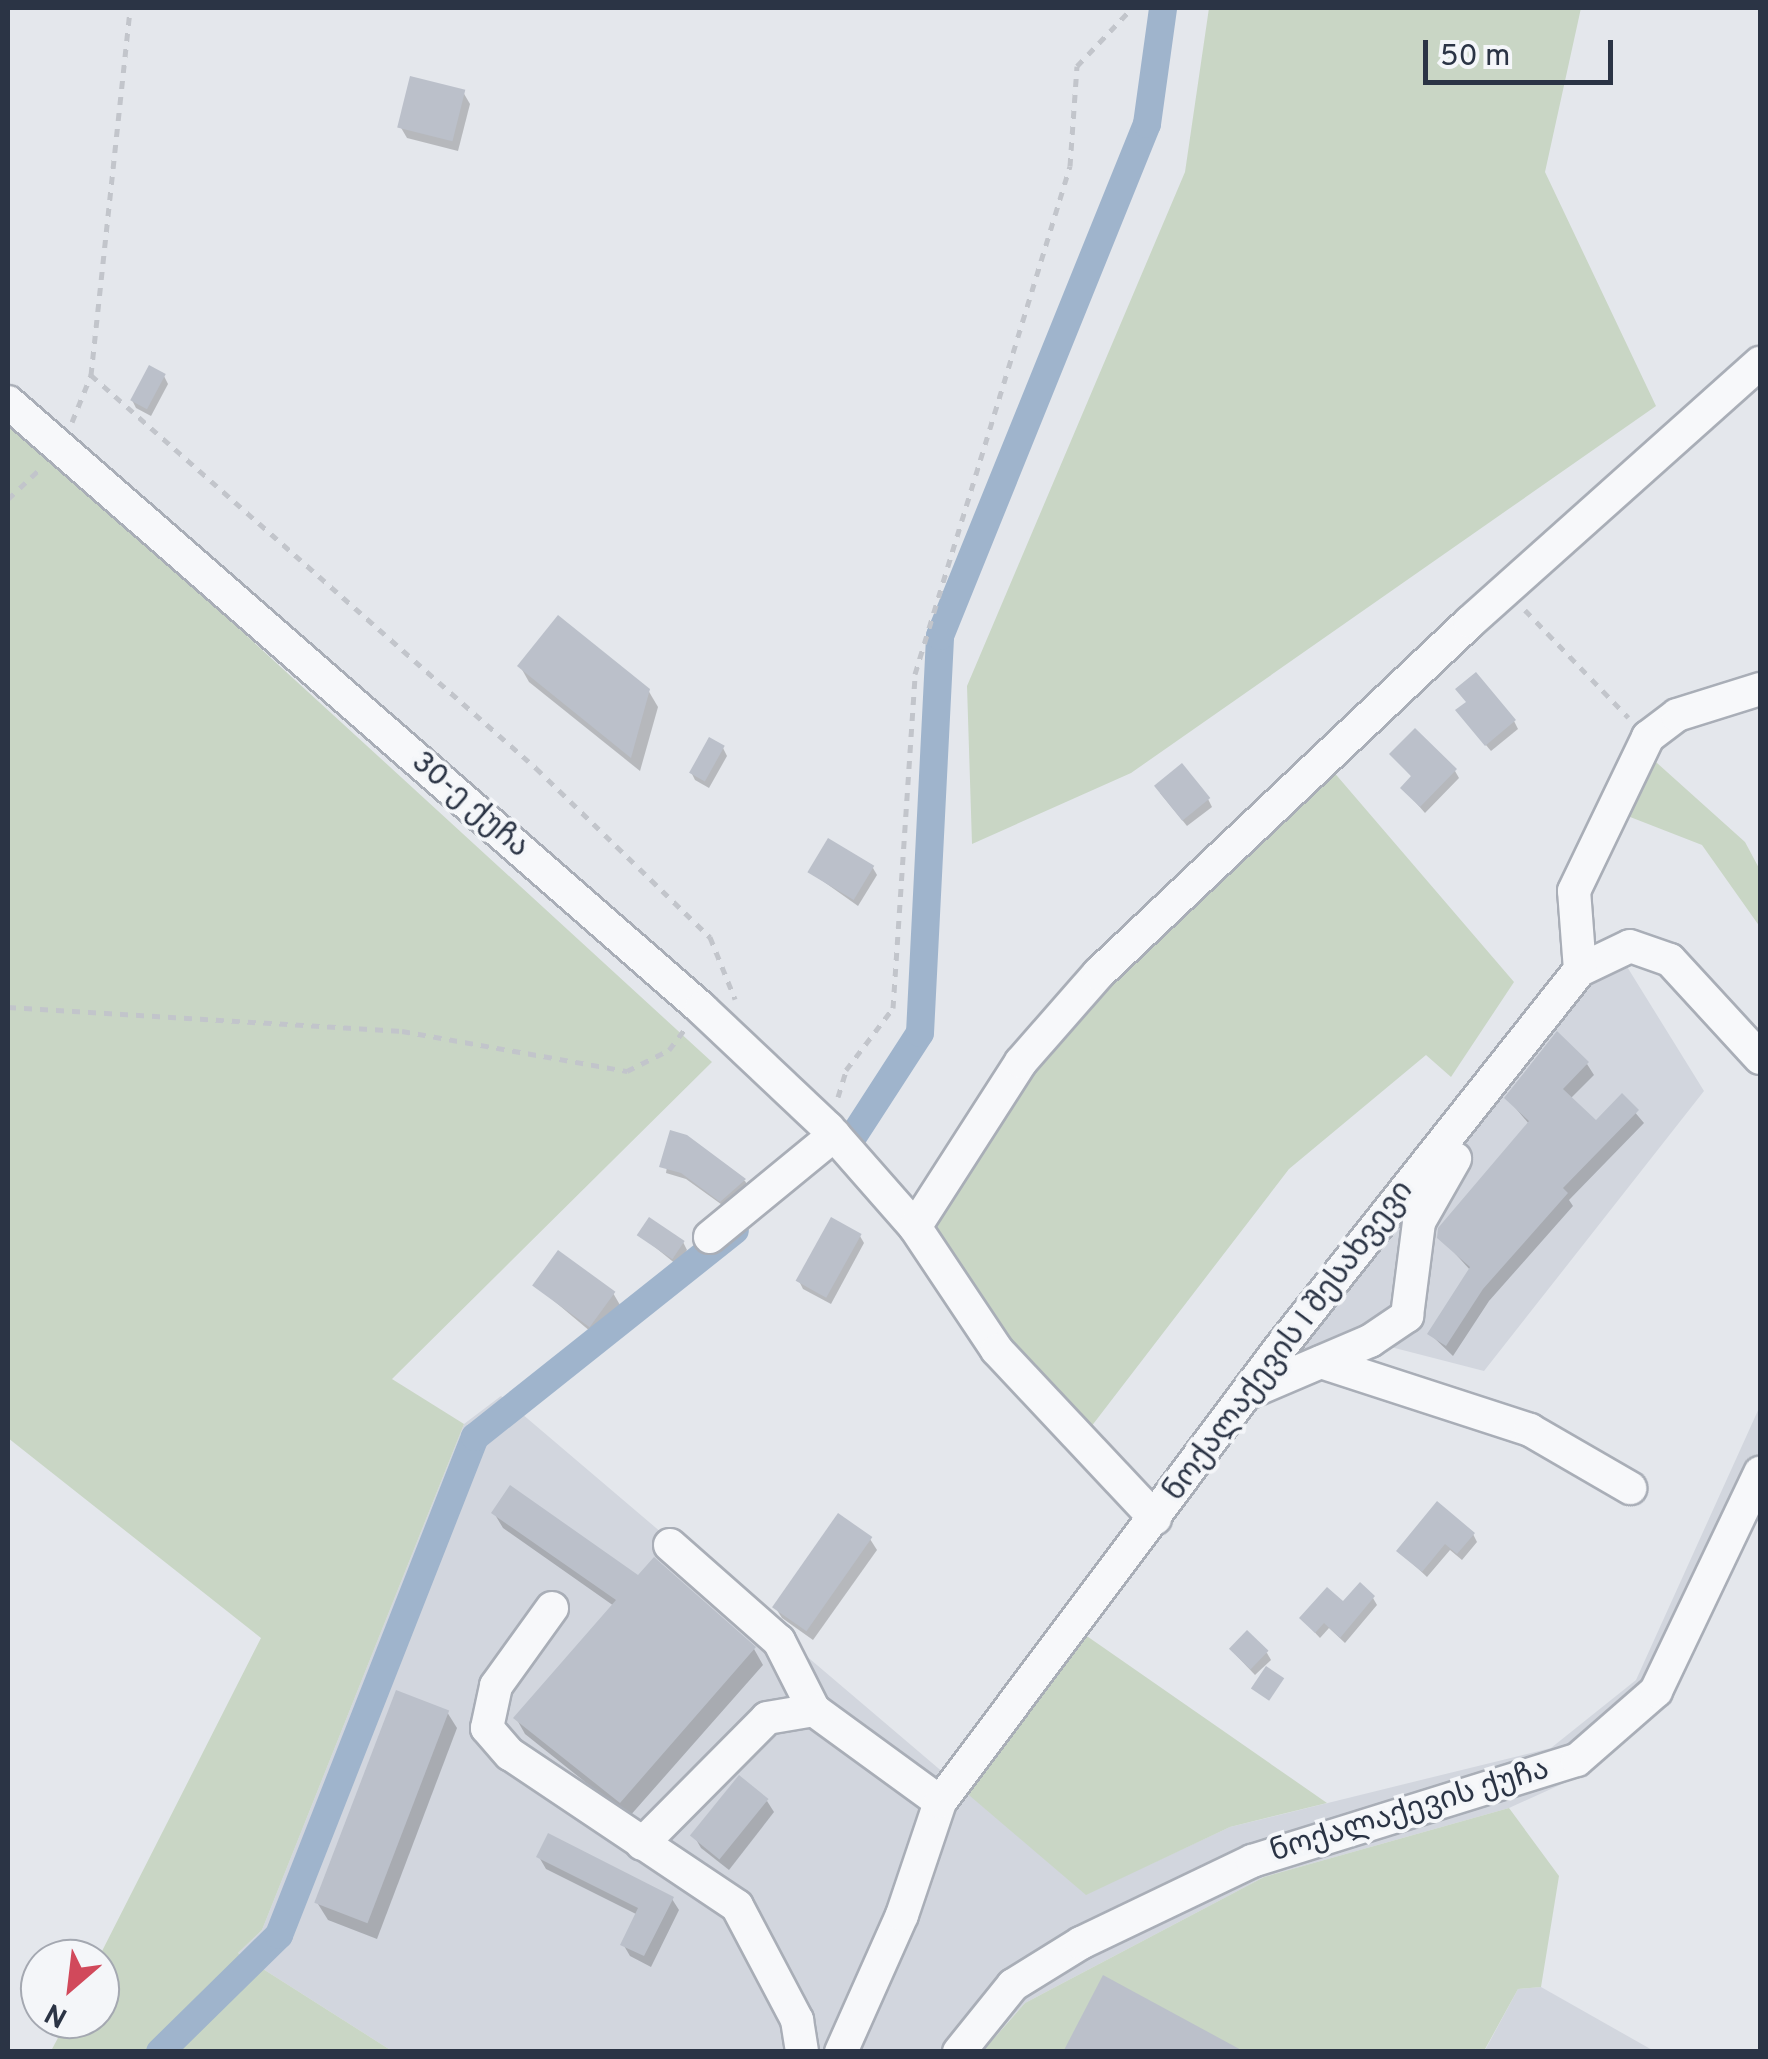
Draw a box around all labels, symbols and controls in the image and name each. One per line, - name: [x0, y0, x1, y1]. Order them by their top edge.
- scale bar: [1428, 20, 1618, 82]
- text: 50 m: [1440, 39, 1510, 76]
- street label: 30-ე ქუჩა: [403, 745, 535, 867]
- street label: ნოქალაქევის I შესახვევი: [1158, 1175, 1422, 1509]
- street label: ნოქალაქევის ქუჩა: [1266, 1752, 1554, 1872]
- north arrow: [20, 1939, 120, 2039]
- text: N: [40, 1993, 74, 2034]

